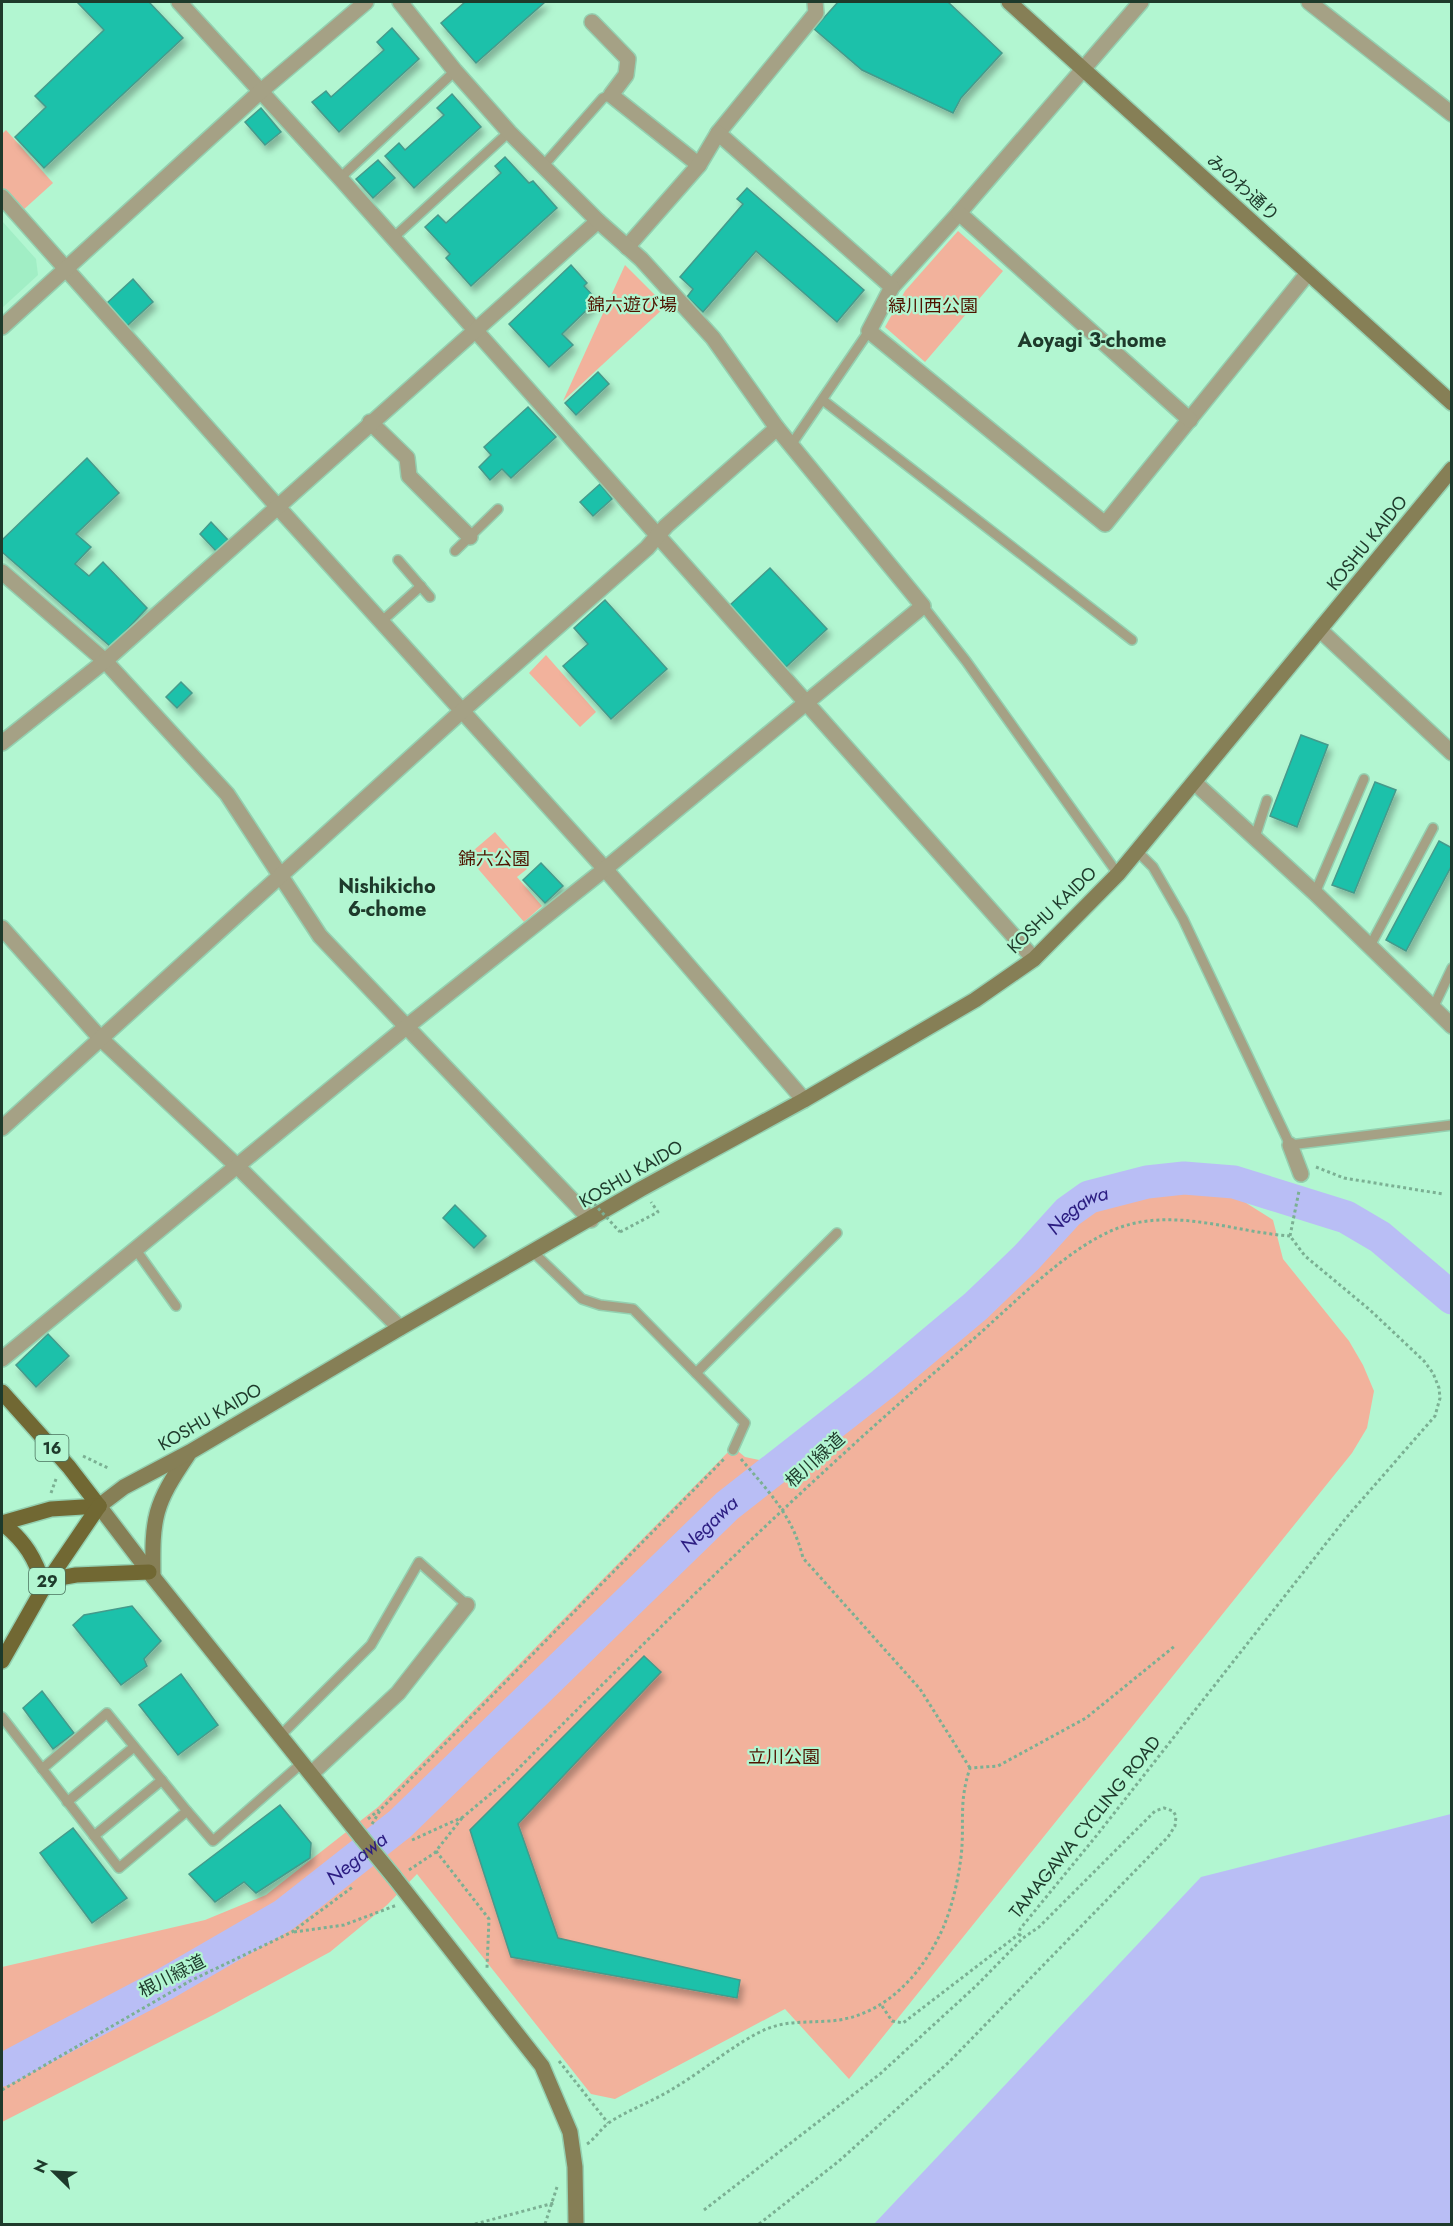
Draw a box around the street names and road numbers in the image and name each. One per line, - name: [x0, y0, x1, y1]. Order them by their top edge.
- street label: みのわ通り: [1201, 148, 1285, 228]
- street label: KOSHU KAIDO: [1320, 490, 1414, 596]
- street label: KOSHU KAIDO: [1001, 860, 1103, 960]
- street label: KOSHU KAIDO: [574, 1134, 688, 1214]
- street label: KOSHU KAIDO: [153, 1377, 267, 1457]
- street label: 根川緑道: [780, 1426, 850, 1494]
- road number: 16: [36, 1435, 68, 1461]
- road number: 29: [29, 1568, 65, 1594]
- street label: TAMAGAWA CYCLING ROAD: [1003, 1730, 1167, 1924]
- street label: 根川緑道: [134, 1948, 210, 2004]

